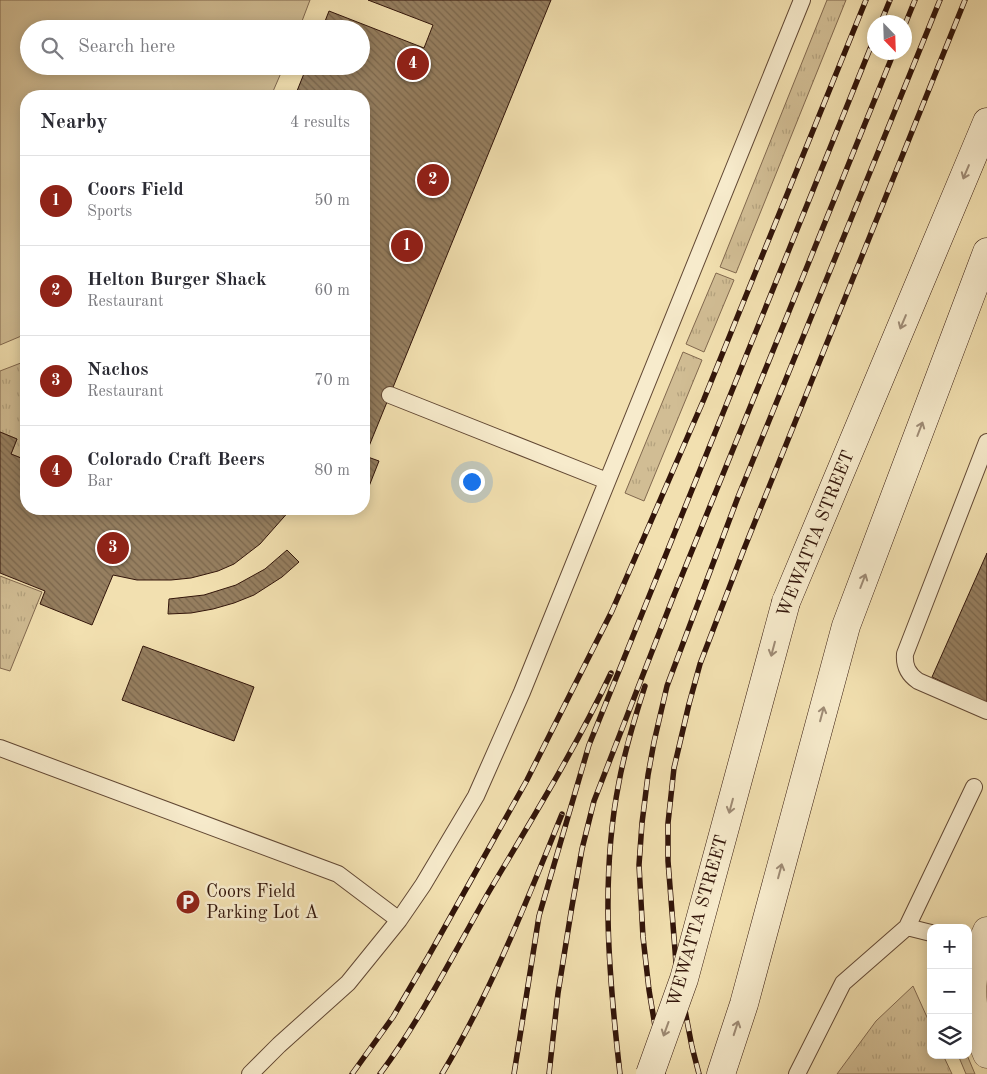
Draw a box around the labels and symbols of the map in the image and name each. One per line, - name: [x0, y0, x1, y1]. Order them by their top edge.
- north arrow: [867, 15, 912, 60]
- pin: 4: [397, 45, 429, 83]
- pin: 2: [417, 161, 449, 199]
- one-way arrow: [961, 164, 970, 180]
- pin: 1: [391, 227, 423, 265]
- one-way arrow: [898, 314, 908, 329]
- one-way arrow: [916, 421, 925, 437]
- street label: WEWATTA STREET: [774, 448, 858, 620]
- your location: [459, 469, 485, 495]
- pin: 3: [97, 529, 129, 567]
- one-way arrow: [859, 573, 868, 589]
- one-way arrow: [768, 640, 778, 656]
- one-way arrow: [818, 707, 827, 723]
- one-way arrow: [725, 797, 735, 813]
- street label: WEWATTA STREET: [665, 833, 731, 1009]
- one-way arrow: [775, 864, 785, 880]
- place label: Coors Field Parking Lot A: [206, 883, 319, 922]
- parking icon: Coors Field Parking Lot A: [175, 889, 201, 915]
- one-way arrow: [661, 1020, 670, 1036]
- one-way arrow: [732, 1020, 741, 1036]

